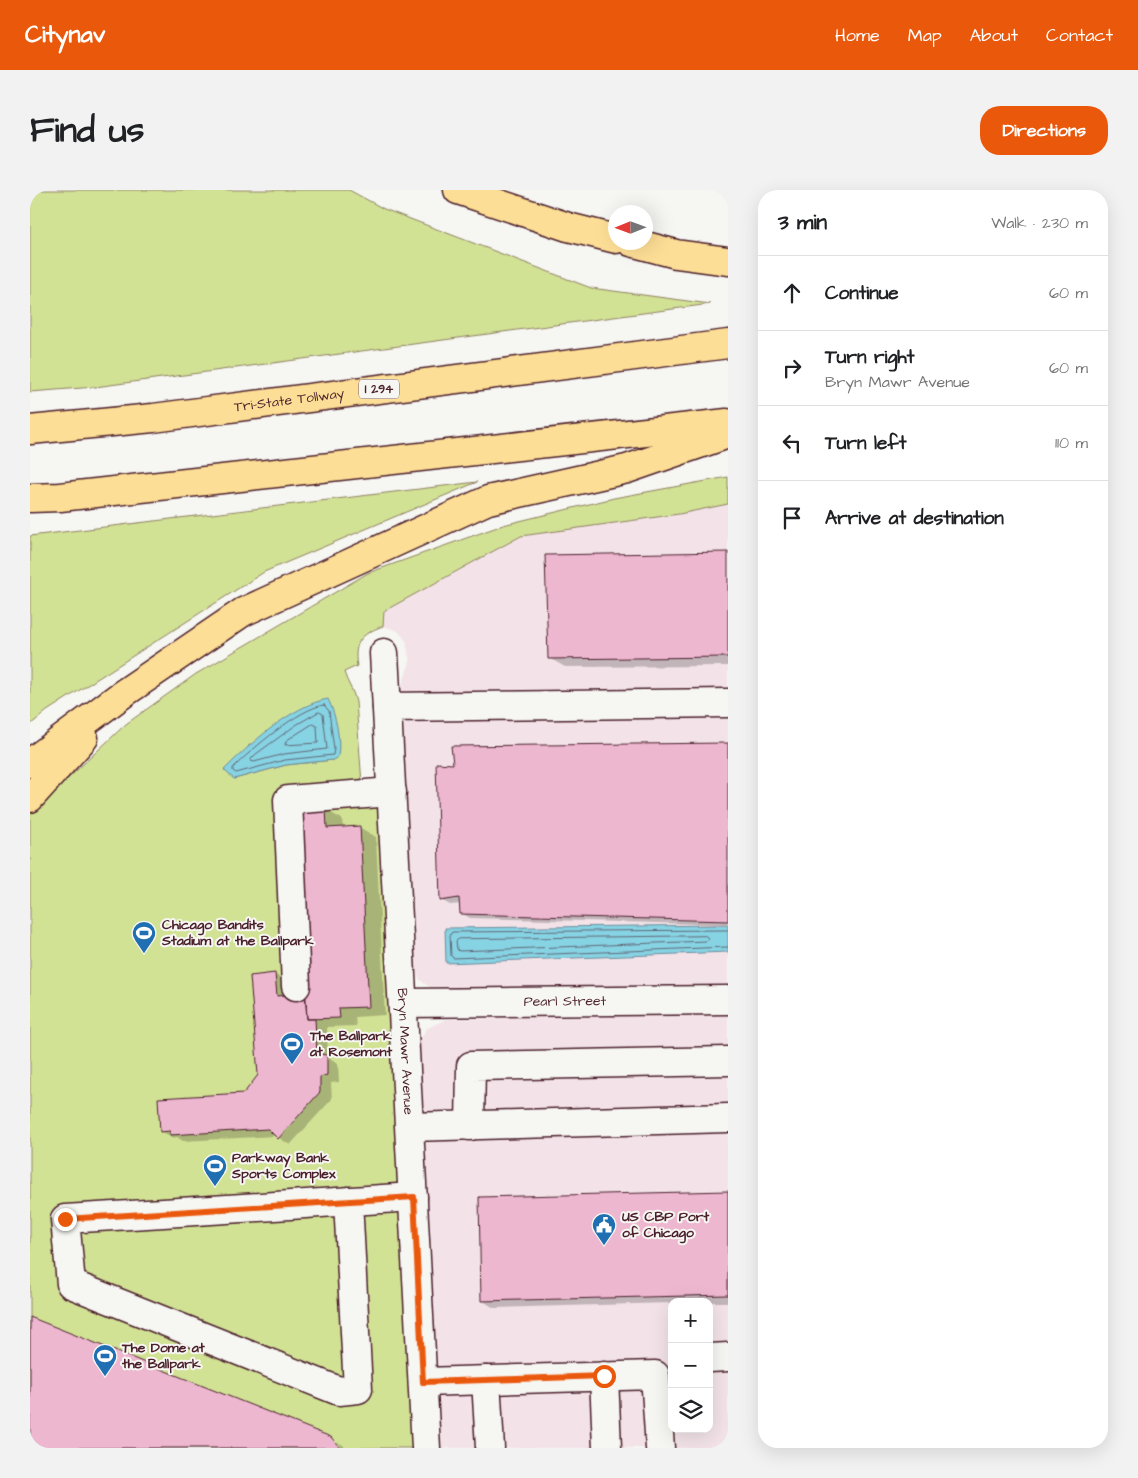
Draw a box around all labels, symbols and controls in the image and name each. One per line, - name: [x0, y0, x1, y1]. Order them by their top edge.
- text: Citynav: [25, 18, 105, 52]
- text: Home: [835, 23, 880, 48]
- text: Map: [908, 23, 942, 48]
- text: About: [970, 23, 1018, 48]
- text: Contact: [1046, 23, 1113, 48]
- text: Find us: [30, 106, 144, 155]
- button: Directions: [980, 106, 1108, 155]
- north arrow: [608, 205, 653, 250]
- text: 3 min: [778, 208, 827, 237]
- text: Walk · 230 m: [991, 212, 1088, 234]
- icon: ahead: [778, 279, 806, 307]
- text: Continue: [825, 280, 899, 307]
- text: 60 m: [1049, 282, 1088, 304]
- text: Turn right: [825, 344, 914, 371]
- icon: right: [778, 354, 806, 382]
- text: 60 m: [1049, 357, 1088, 379]
- text: Bryn Mawr Avenue: [825, 371, 970, 393]
- road number: I 294: [359, 380, 399, 398]
- street label: Tri-State Tollway: [233, 383, 346, 417]
- icon: left: [778, 429, 806, 457]
- text: Turn left: [825, 430, 906, 457]
- text: 110 m: [1055, 432, 1088, 454]
- icon: arrive: [778, 504, 806, 532]
- text: Arrive at destination: [825, 505, 1004, 532]
- place label: Chicago Bandits Stadium at the Ballpark: [161, 915, 314, 951]
- sports icon: Chicago Bandits Stadium at the Ballpark: [131, 920, 157, 954]
- street label: Bryn Mawr Avenue: [392, 988, 418, 1116]
- street label: Pearl Street: [524, 991, 607, 1012]
- place label: The Ballpark at Rosemont: [309, 1026, 393, 1062]
- sports icon: The Ballpark at Rosemont: [279, 1031, 305, 1065]
- place label: Parkway Bank Sports Complex: [231, 1148, 336, 1184]
- sports icon: Parkway Bank Sports Complex: [202, 1153, 228, 1187]
- place label: US CBP Port of Chicago: [622, 1207, 709, 1244]
- route end: [54, 1208, 77, 1231]
- public building icon: US CBP Port of Chicago: [591, 1212, 617, 1246]
- map controls: [668, 1298, 713, 1433]
- button: +: [668, 1298, 713, 1343]
- place label: The Dome at the Ballpark: [121, 1338, 205, 1374]
- sports icon: The Dome at the Ballpark: [92, 1343, 118, 1377]
- button: −: [668, 1343, 713, 1388]
- route start: [593, 1365, 616, 1388]
- button: layers: [668, 1388, 713, 1433]

